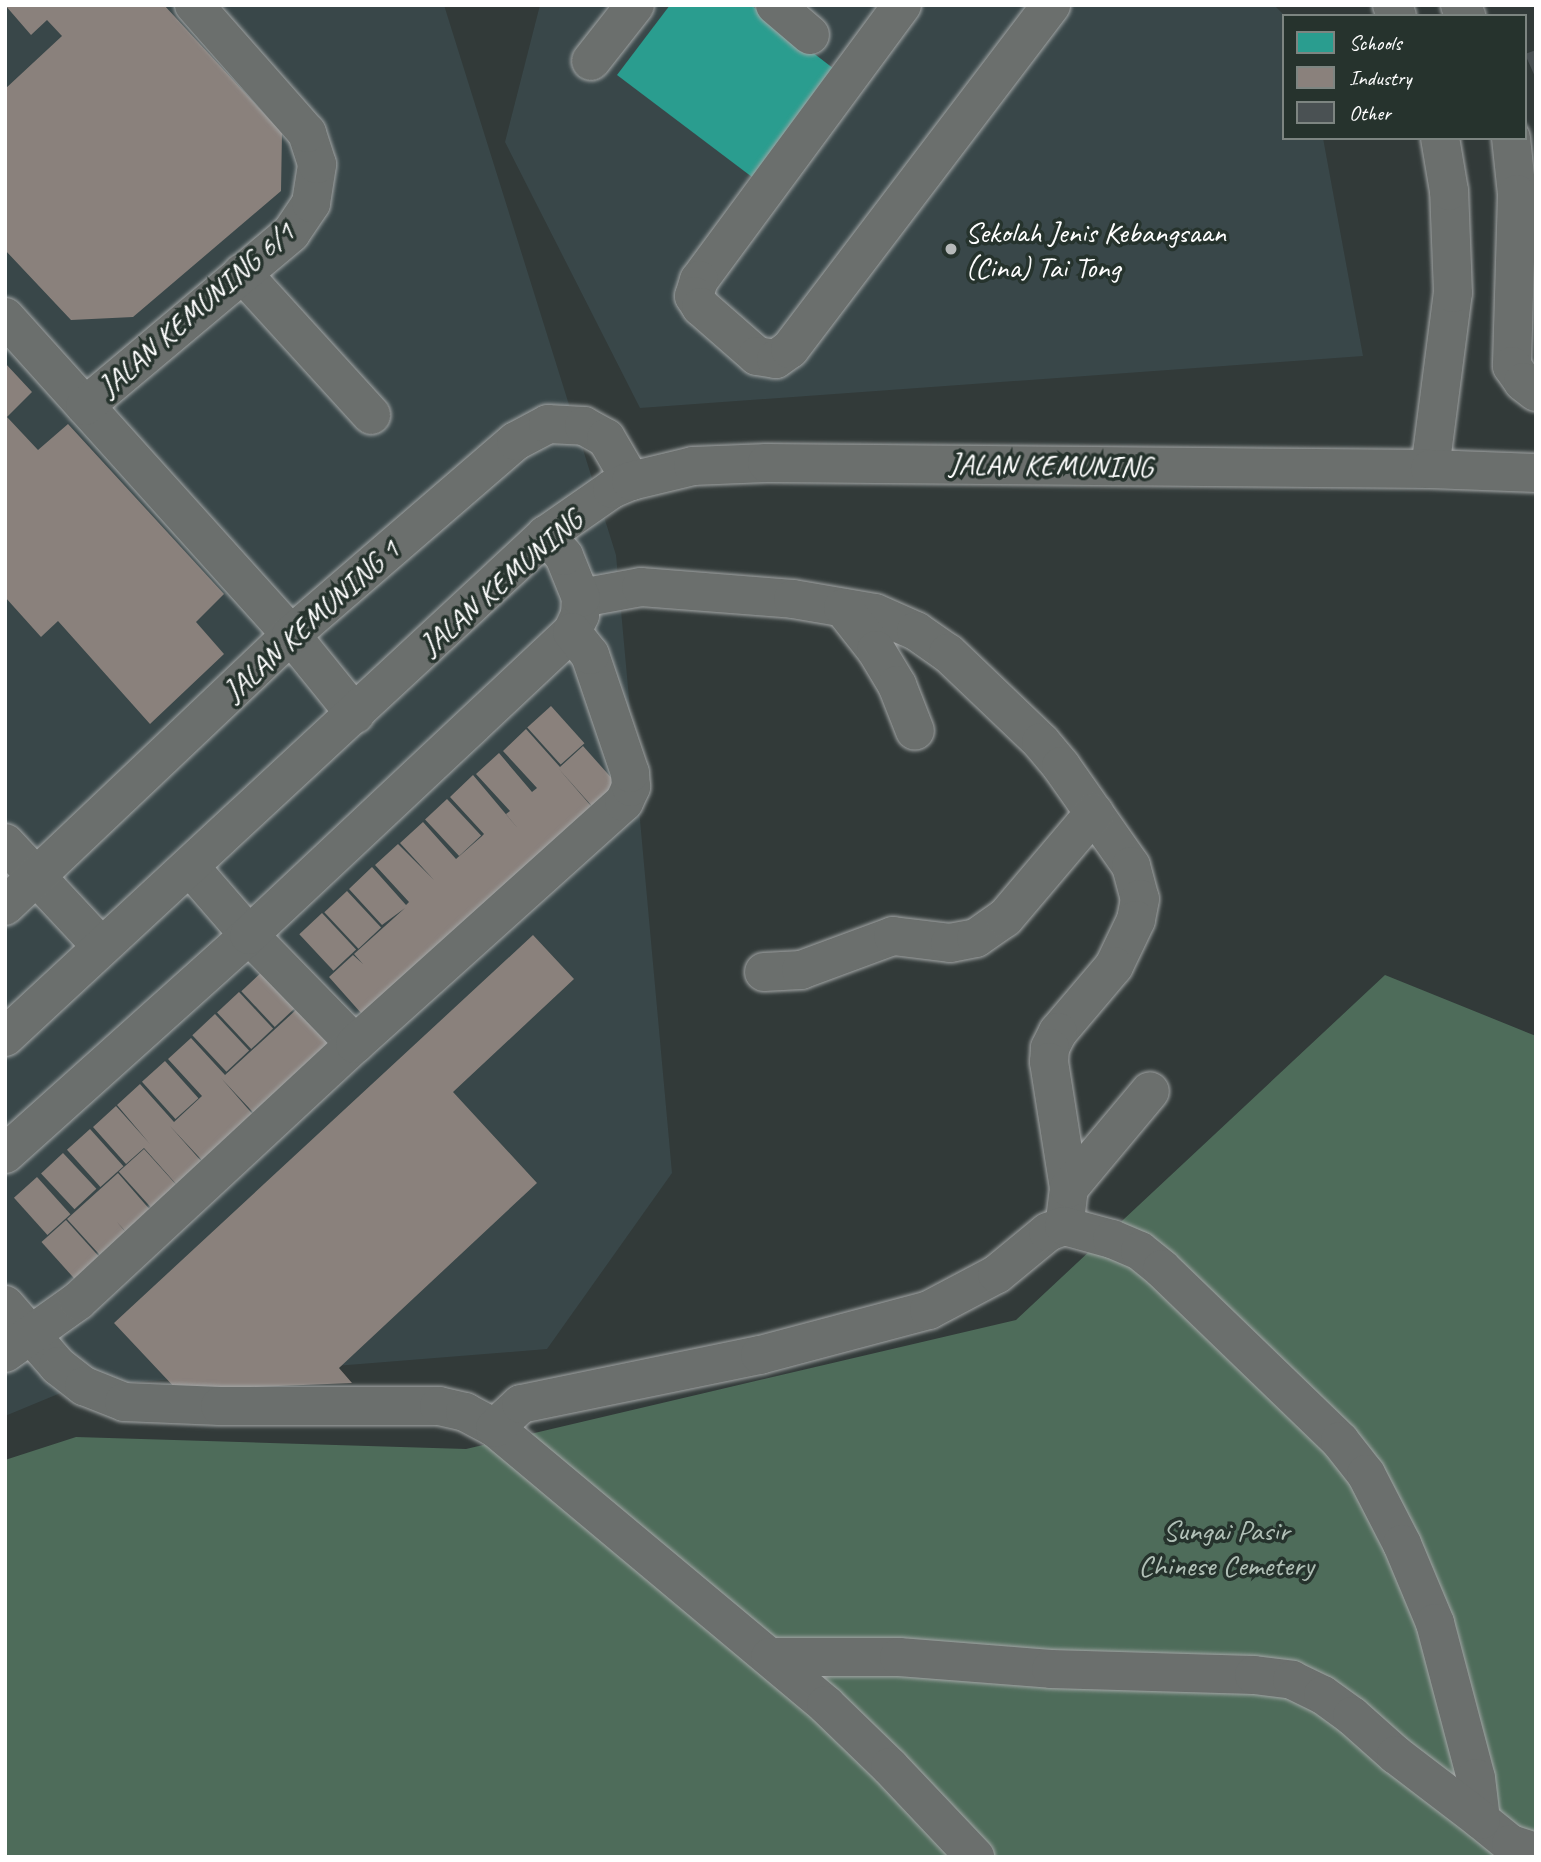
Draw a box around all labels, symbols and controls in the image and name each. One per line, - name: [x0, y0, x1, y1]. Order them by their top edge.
- legend: [1282, 14, 1527, 140]
- text: Schools: [1349, 30, 1401, 56]
- text: Industry: [1349, 65, 1412, 91]
- text: Other: [1349, 100, 1391, 126]
- street label: JALAN KEMUNING 6/1: [91, 214, 301, 404]
- place label: Sekolah Jenis Kebangsaan (Cina) Tai Tong: [965, 214, 1226, 284]
- marker: Sekolah Jenis Kebangsaan (Cina) Tai Tong: [943, 241, 959, 257]
- street label: JALAN KEMUNING: [949, 445, 1153, 485]
- street label: JALAN KEMUNING: [412, 502, 590, 662]
- street label: JALAN KEMUNING 1: [216, 532, 406, 708]
- park label: Sungai Pasir Chinese Cemetery: [1138, 1512, 1314, 1582]

